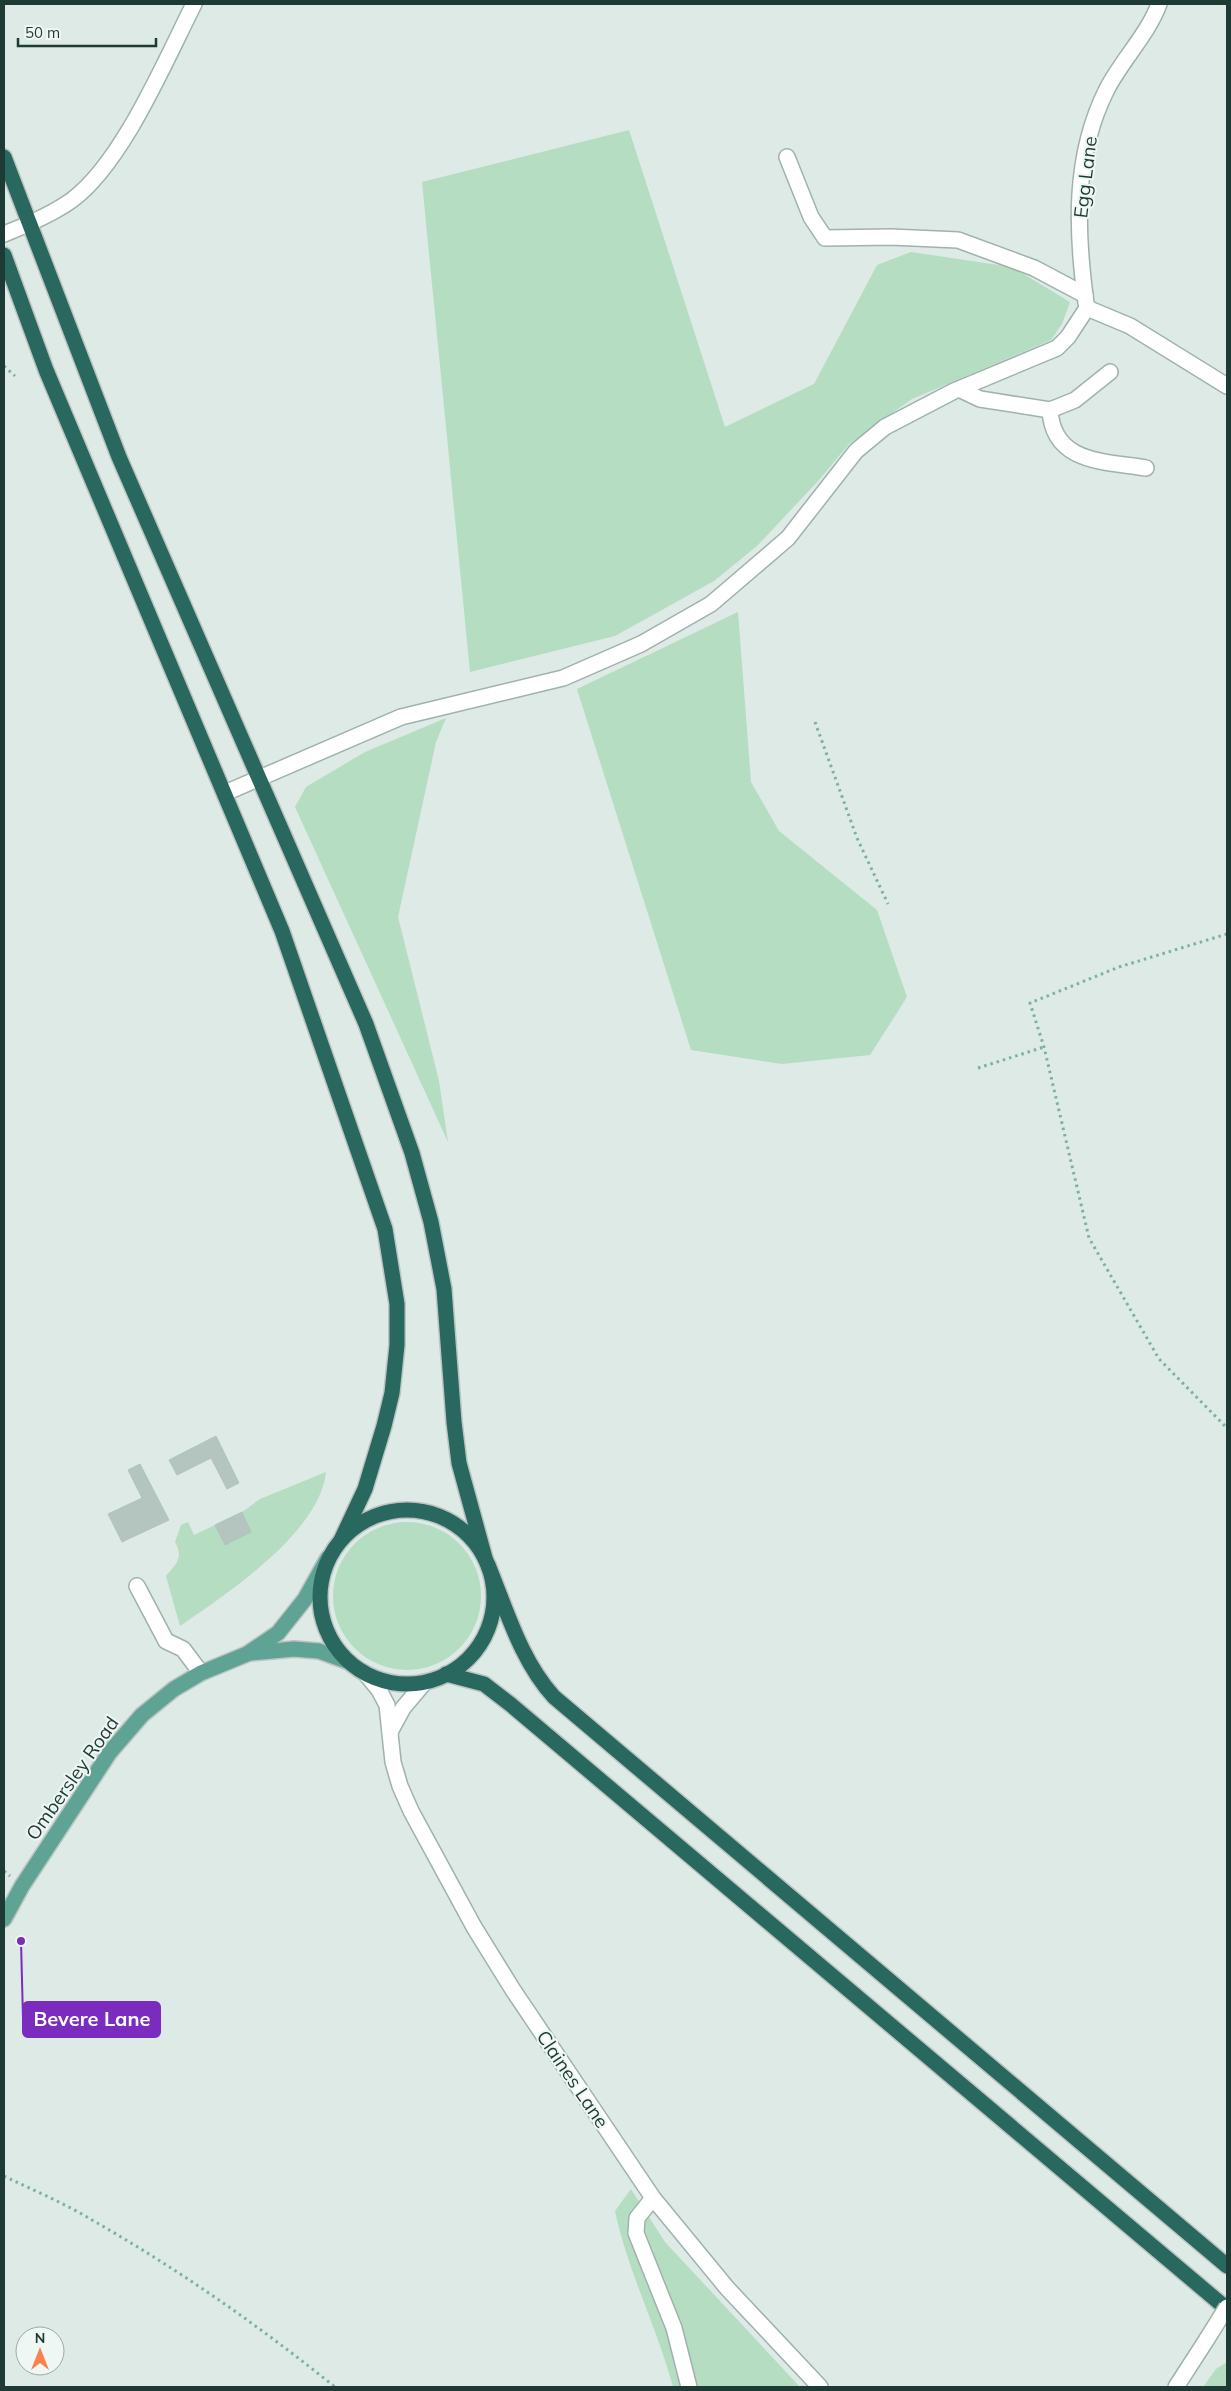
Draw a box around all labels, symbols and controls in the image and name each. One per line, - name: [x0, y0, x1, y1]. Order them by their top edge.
- scale bar: [18, 15, 155, 47]
- text: 50 m: [25, 23, 60, 42]
- street label: Egg Lane: [1068, 135, 1102, 219]
- street label: Ombersley Road: [20, 1711, 124, 1845]
- callout: Bevere Lane: [23, 2002, 160, 2037]
- text: Bevere Lane: [34, 2006, 151, 2031]
- street label: Claines Lane: [532, 2026, 614, 2132]
- north arrow: [15, 2326, 65, 2376]
- text: N: [35, 2329, 45, 2347]

